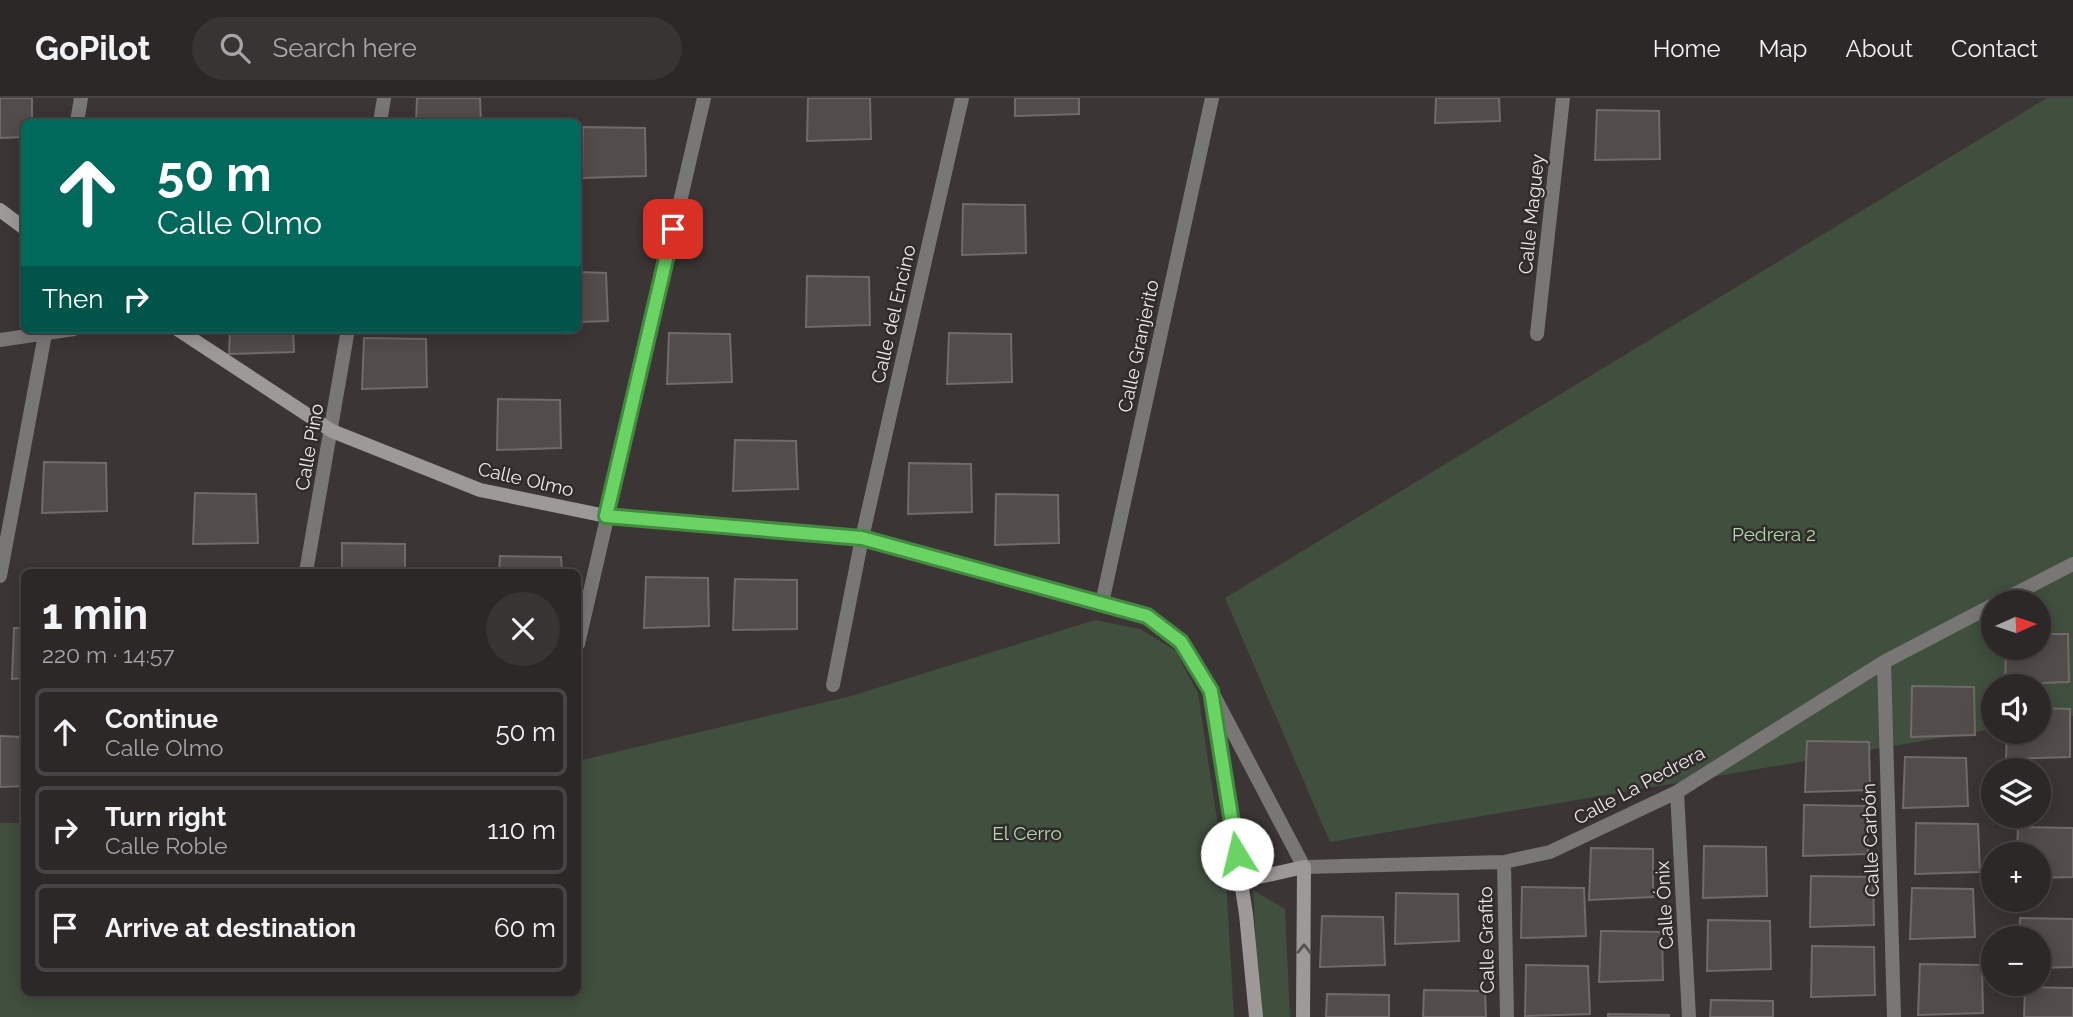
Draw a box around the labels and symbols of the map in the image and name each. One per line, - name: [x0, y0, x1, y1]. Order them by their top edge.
- street label: Calle Maguey: [1514, 153, 1548, 275]
- pin: [643, 199, 703, 259]
- street label: Calle del Encino: [866, 243, 920, 385]
- street label: Calle Granjerito: [1113, 278, 1163, 414]
- street label: Calle Pino: [291, 402, 327, 492]
- street label: Calle Olmo: [476, 457, 576, 501]
- park label: Pedrera 2: [1732, 523, 1816, 545]
- north arrow: [1981, 590, 2051, 660]
- street label: Calle La Pedrera: [1570, 741, 1708, 829]
- street label: Calle Carbón: [1857, 783, 1883, 897]
- position arrow: [1200, 817, 1274, 891]
- park label: El Cerro: [992, 822, 1062, 844]
- street label: Calle Ónix: [1651, 860, 1677, 950]
- street label: Calle Grafito: [1474, 886, 1498, 994]
- one-way arrow: [1296, 943, 1312, 954]

